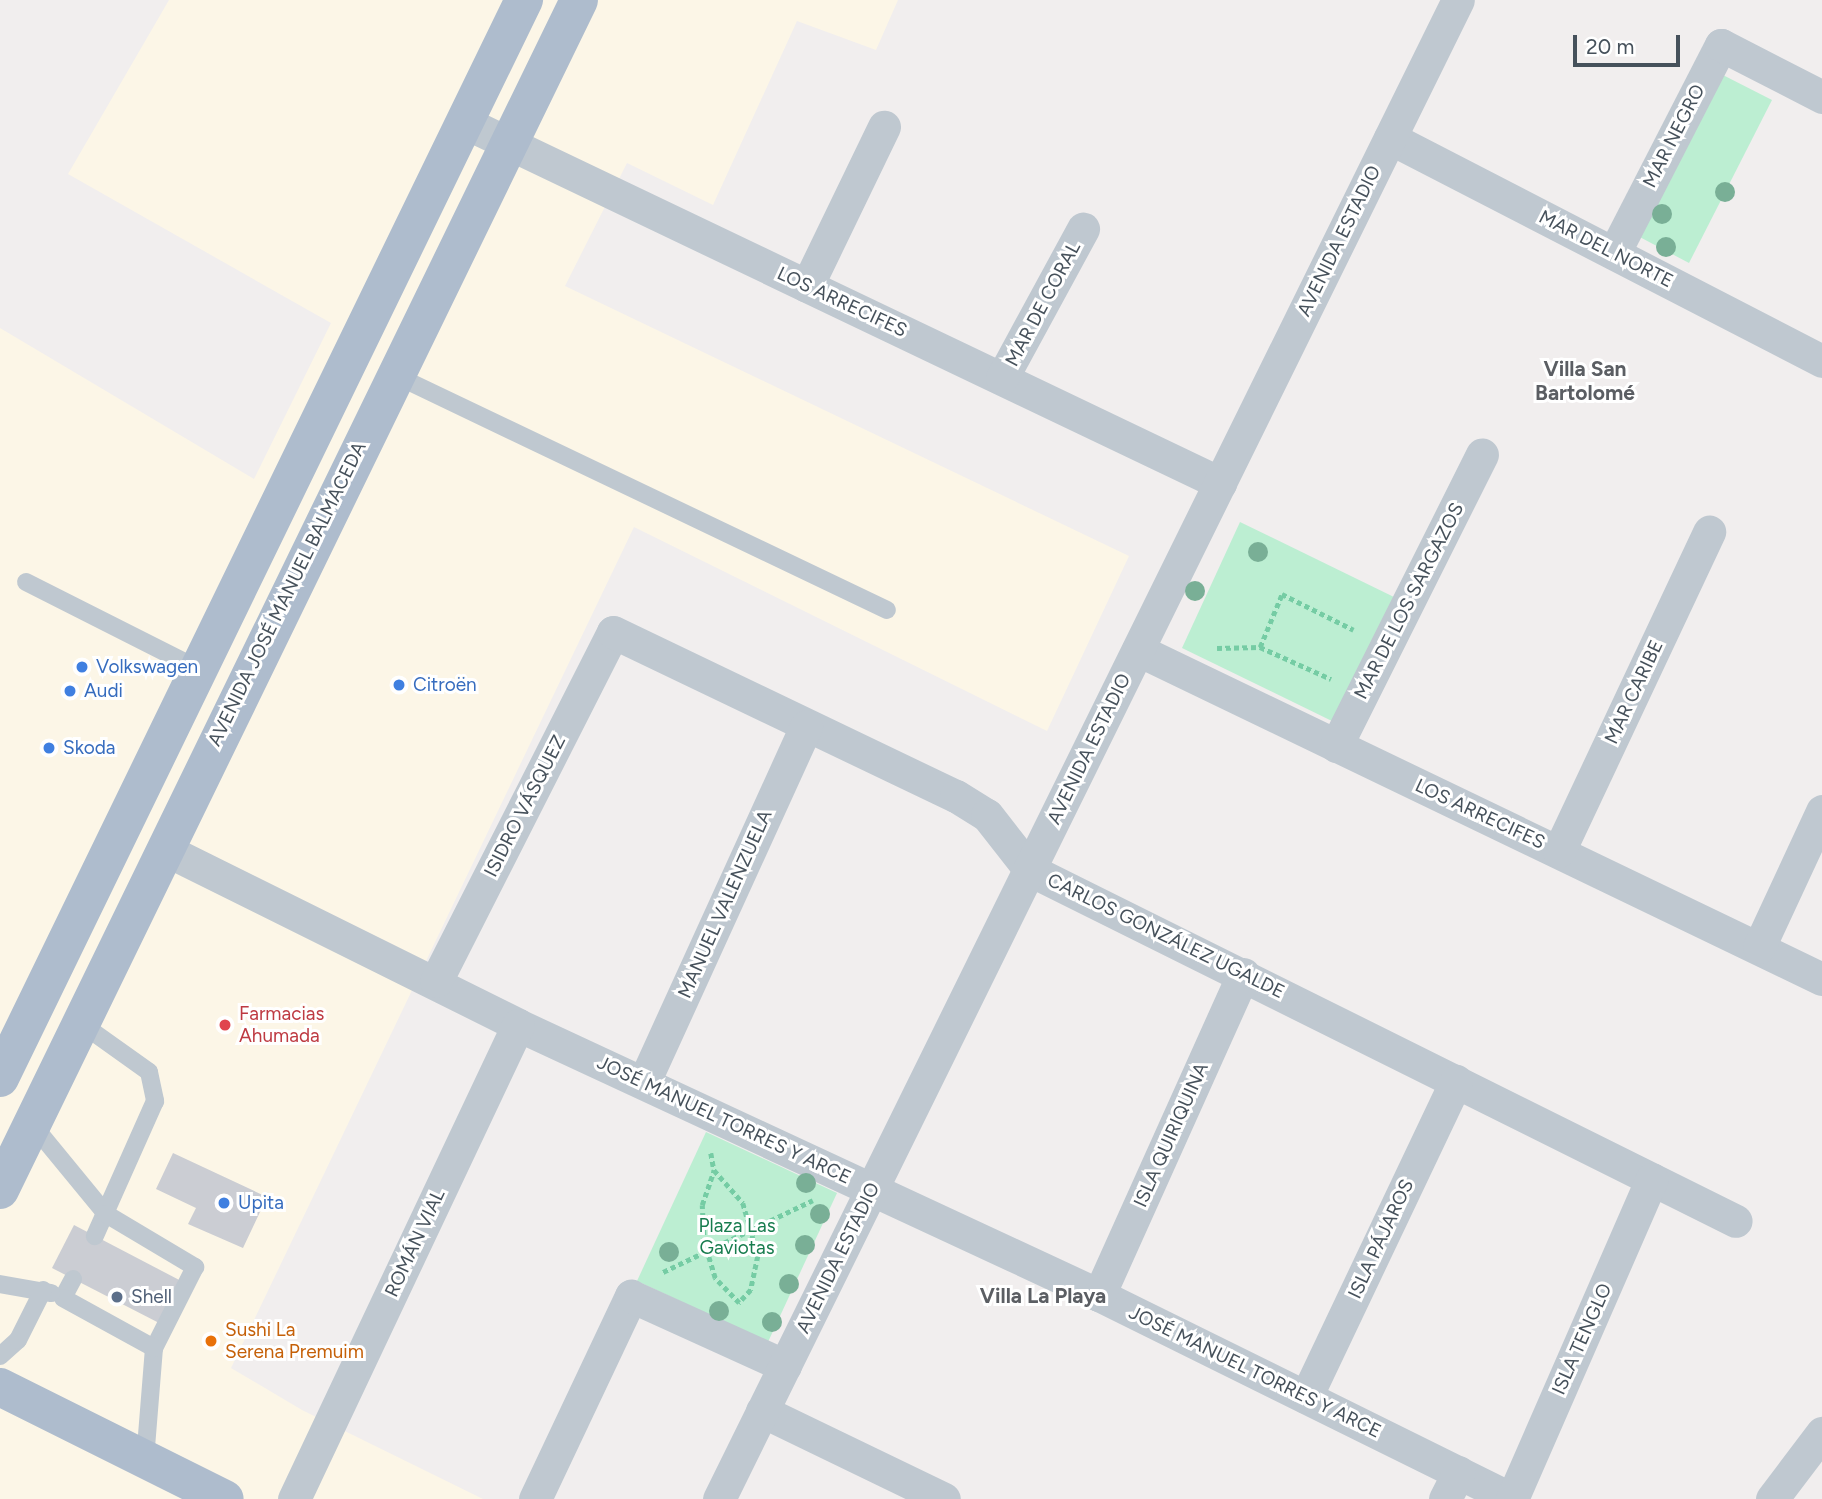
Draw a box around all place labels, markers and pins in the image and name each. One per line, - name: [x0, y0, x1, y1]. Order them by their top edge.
- place label: Volkswagen: [96, 656, 198, 678]
- marker: Volkswagen: [74, 659, 90, 675]
- place label: Citroën: [413, 674, 477, 696]
- marker: Citroën: [391, 677, 407, 693]
- place label: Audi: [84, 680, 123, 702]
- marker: Audi: [62, 683, 78, 699]
- place label: Skoda: [63, 737, 116, 759]
- marker: Skoda: [41, 740, 57, 756]
- place label: Farmacias Ahumada: [239, 1003, 324, 1047]
- marker: Farmacias Ahumada: [217, 1017, 233, 1033]
- place label: Upita: [238, 1192, 284, 1214]
- marker: Upita: [216, 1195, 232, 1211]
- place label: Shell: [131, 1286, 172, 1308]
- marker: Shell: [109, 1289, 125, 1305]
- place label: Sushi La Serena Premuim: [225, 1319, 364, 1363]
- marker: Sushi La Serena Premuim: [203, 1333, 219, 1349]

